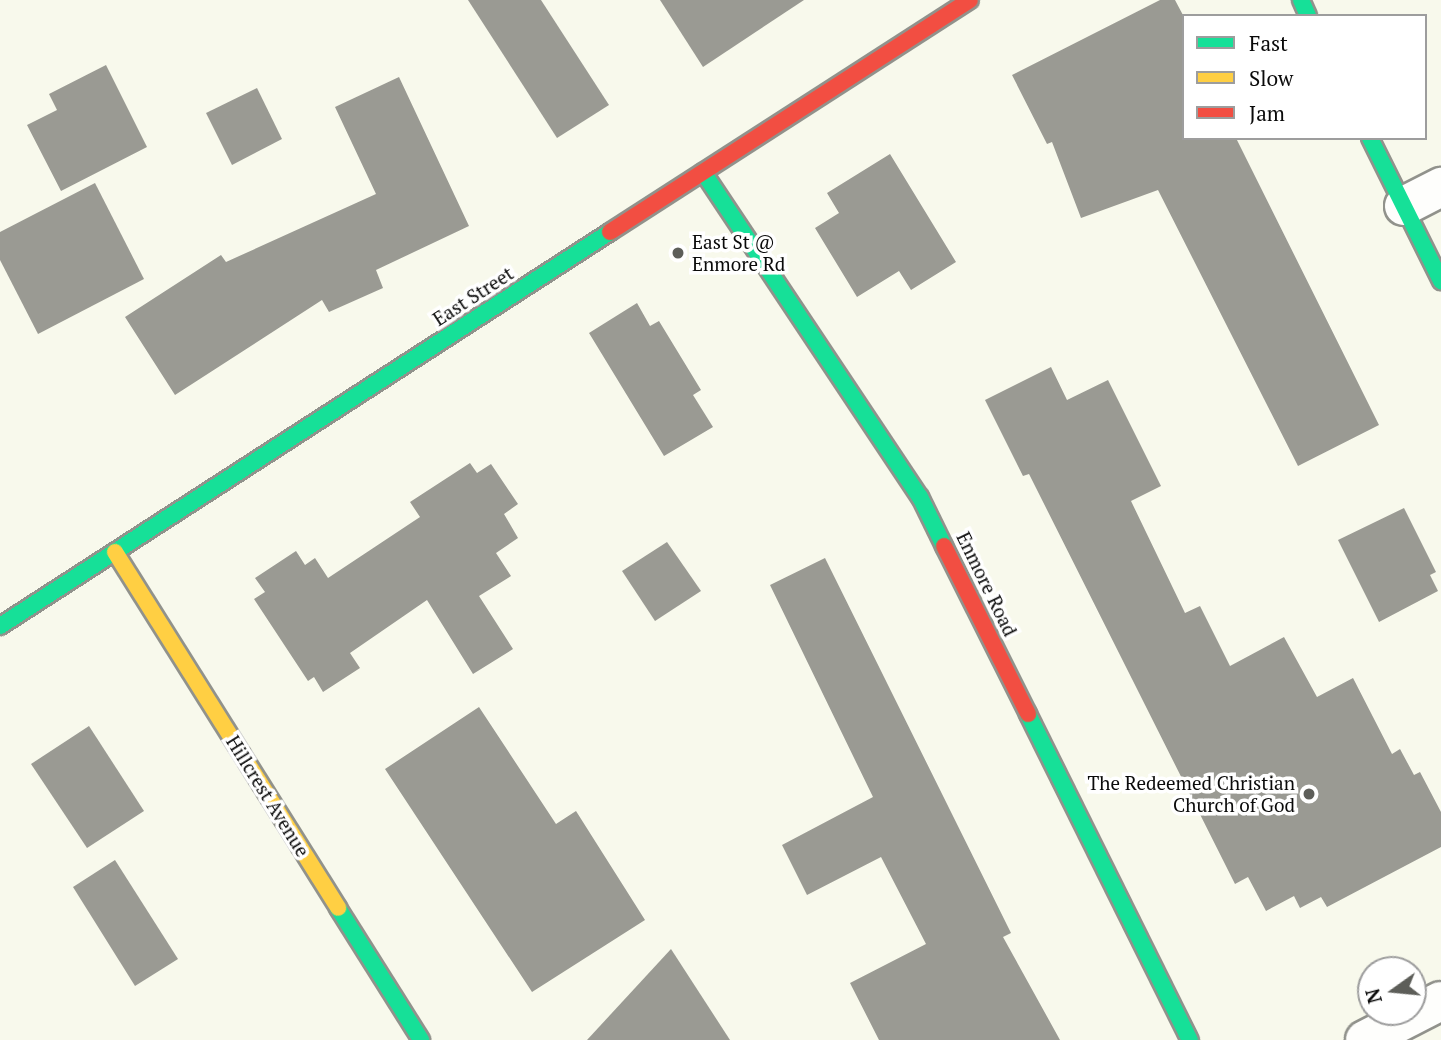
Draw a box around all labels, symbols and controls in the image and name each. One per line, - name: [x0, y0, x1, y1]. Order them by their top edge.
- legend: [1182, 14, 1427, 140]
- text: Fast: [1249, 29, 1288, 57]
- text: Slow: [1249, 64, 1293, 92]
- text: Jam: [1249, 99, 1285, 127]
- place label: East St @ Enmore Rd: [692, 231, 785, 275]
- marker: East St @ Enmore Rd: [670, 245, 686, 261]
- street label: East Street: [429, 262, 517, 330]
- street label: Enmore Road: [952, 528, 1022, 640]
- street label: Hillcrest Avenue: [222, 731, 314, 861]
- place label: The Redeemed Christian Church of God: [1088, 772, 1295, 816]
- marker: The Redeemed Christian Church of God: [1301, 786, 1317, 802]
- north arrow: [1357, 956, 1427, 1026]
- text: N: [1359, 986, 1387, 1006]

